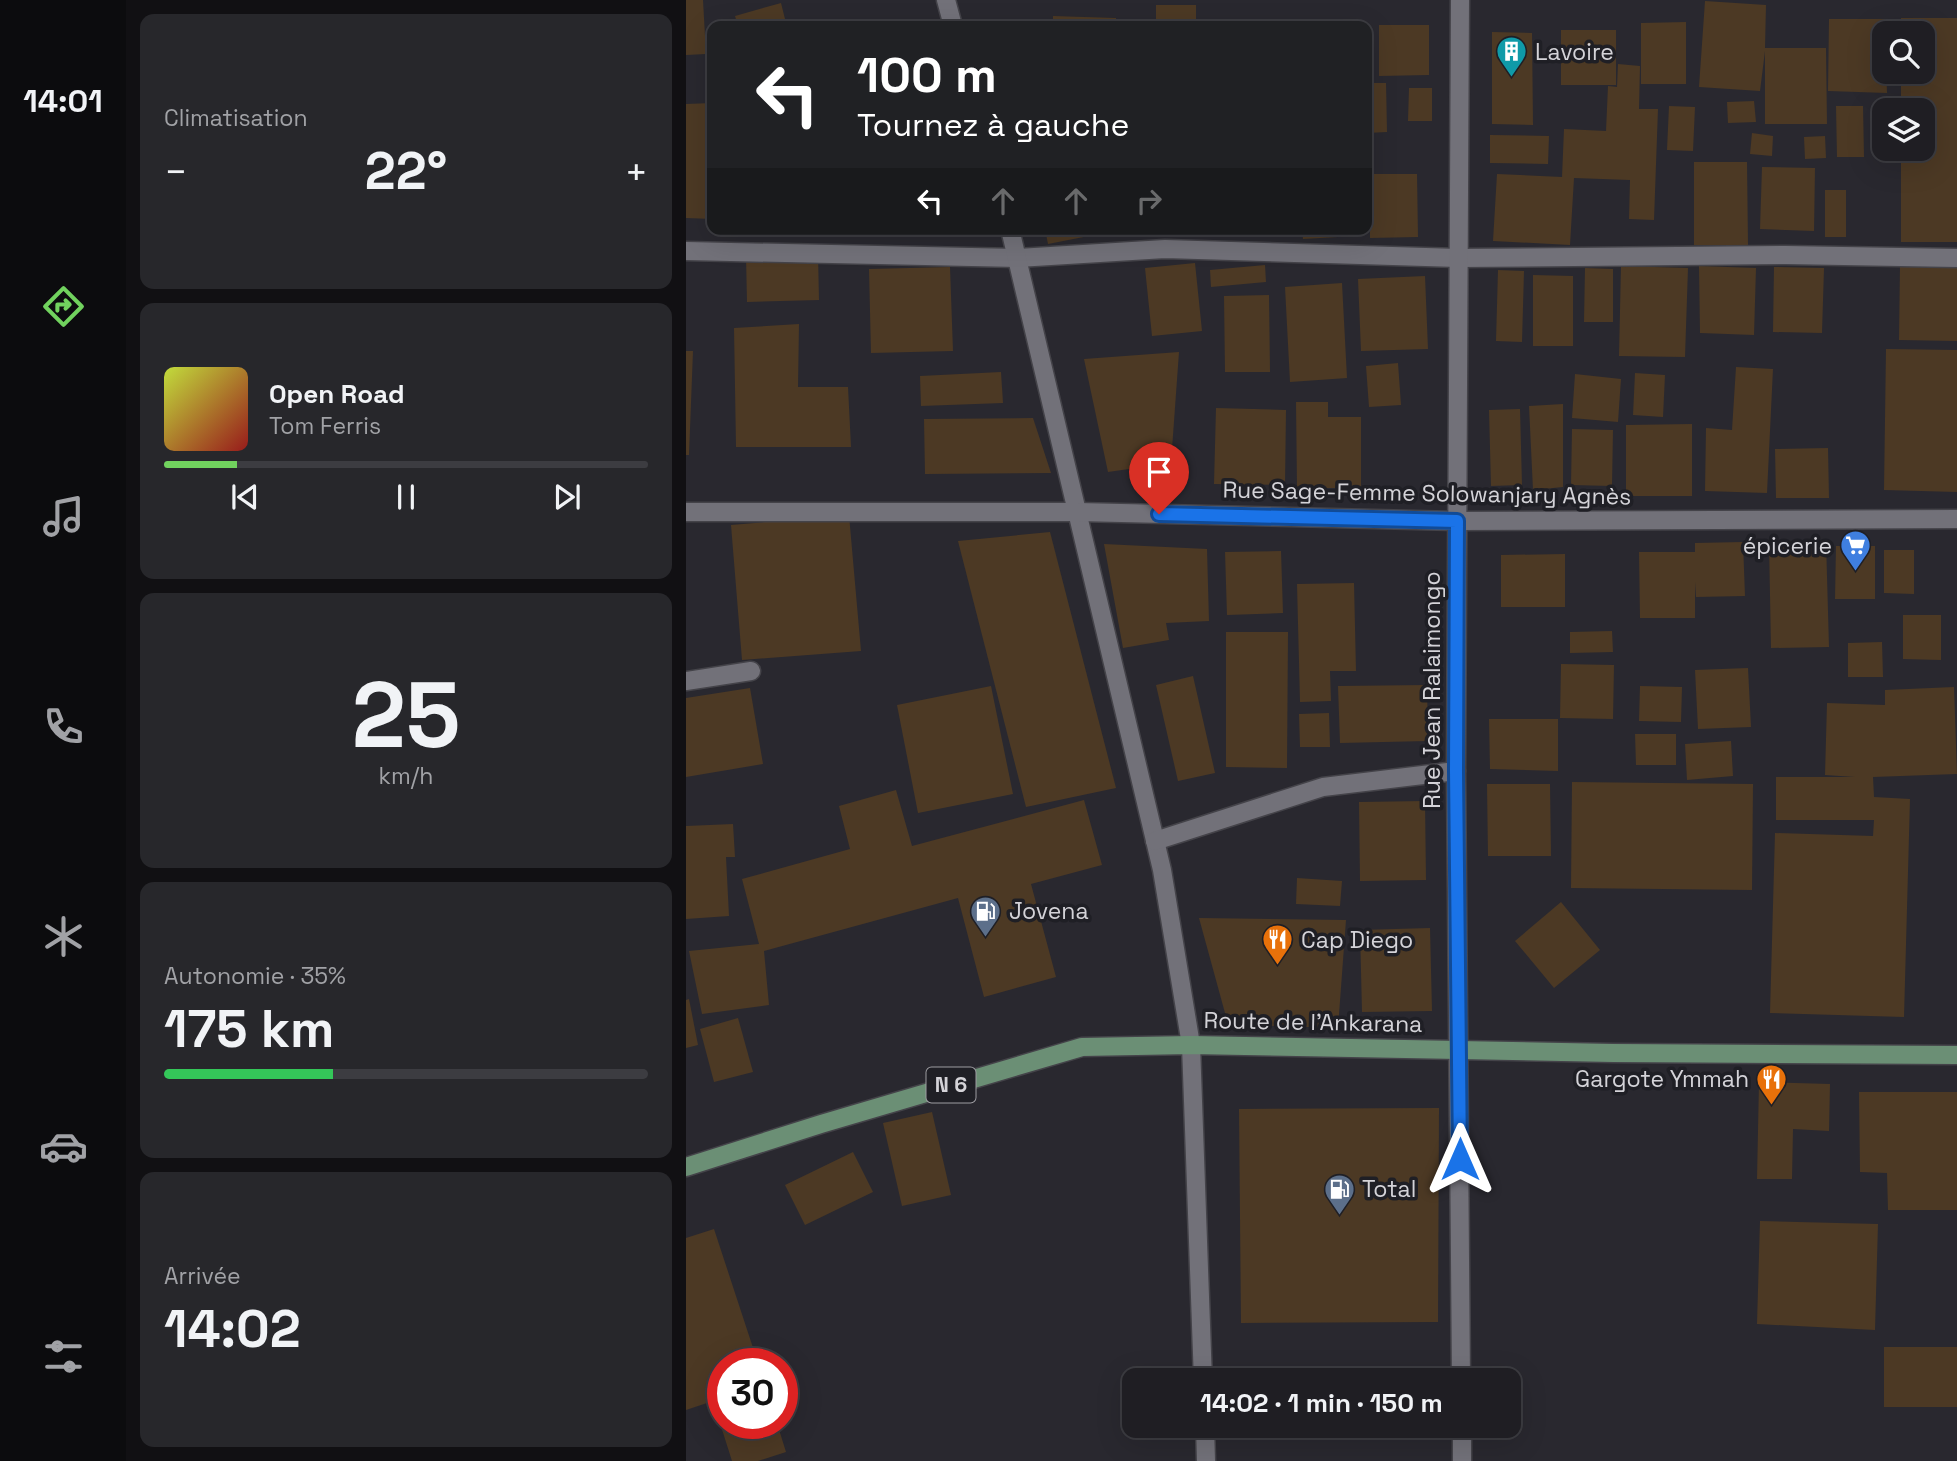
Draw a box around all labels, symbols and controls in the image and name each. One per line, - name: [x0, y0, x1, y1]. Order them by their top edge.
- map controls: [1872, 21, 1935, 161]
- button: search: [1872, 21, 1935, 84]
- building icon: Lavoire: [1495, 35, 1529, 79]
- place label: Lavoire: [1535, 37, 1614, 67]
- text: 100 m: [857, 44, 997, 106]
- icon: left: [742, 49, 833, 140]
- text: 14:01: [23, 81, 103, 121]
- button: layers: [1872, 98, 1935, 161]
- text: Climatisation: [164, 103, 308, 133]
- text: Tournez à gauche: [857, 105, 1129, 145]
- text: 22°: [365, 138, 447, 204]
- text: −: [164, 148, 188, 196]
- text: +: [624, 148, 648, 196]
- icon: left: [911, 182, 949, 220]
- icon: ahead: [984, 182, 1022, 220]
- icon: ahead: [1057, 182, 1095, 220]
- icon: right: [1130, 182, 1168, 220]
- icon: directions: [39, 282, 88, 331]
- text: Open Road: [269, 377, 405, 411]
- text: Tom Ferris: [269, 411, 381, 441]
- pin: [1129, 442, 1189, 514]
- icon: arrive: [1140, 453, 1178, 491]
- street label: Rue Sage-Femme Solowanjary Agnès: [1222, 474, 1632, 512]
- icon: previous: [226, 478, 264, 516]
- icon: pause: [387, 478, 425, 516]
- icon: next: [548, 478, 586, 516]
- icon: music: [39, 492, 88, 541]
- supermarket icon: épicerie: [1838, 529, 1872, 573]
- place label: épicerie: [1743, 531, 1832, 561]
- street label: Rue Jean Ralaimongo: [1417, 571, 1447, 809]
- text: 25: [352, 657, 460, 774]
- icon: phone: [39, 702, 88, 751]
- text: km/h: [379, 761, 433, 791]
- fuel station icon: Jovena: [969, 894, 1003, 938]
- place label: Jovena: [1009, 896, 1089, 926]
- icon: climate: [39, 912, 88, 961]
- restaurant icon: Cap Diego: [1261, 923, 1295, 967]
- place label: Cap Diego: [1301, 925, 1413, 955]
- text: Autonomie · 35%: [164, 961, 346, 991]
- text: 175 km: [164, 996, 334, 1062]
- street label: Route de l'Ankarana: [1203, 1005, 1423, 1039]
- restaurant icon: Gargote Ymmah: [1755, 1062, 1789, 1106]
- place label: Gargote Ymmah: [1575, 1064, 1749, 1094]
- road number: N 6: [926, 1068, 976, 1102]
- icon: car: [39, 1122, 88, 1171]
- position arrow: [1423, 1122, 1497, 1196]
- fuel station icon: Total: [1322, 1172, 1356, 1216]
- place label: Total: [1362, 1174, 1416, 1204]
- text: Arrivée: [164, 1261, 241, 1291]
- text: 14:02: [164, 1296, 301, 1362]
- icon: filters: [39, 1332, 88, 1381]
- speed limit sign: 30: [707, 1348, 798, 1439]
- text: 14:02 · 1 min · 150 m: [1200, 1386, 1443, 1420]

